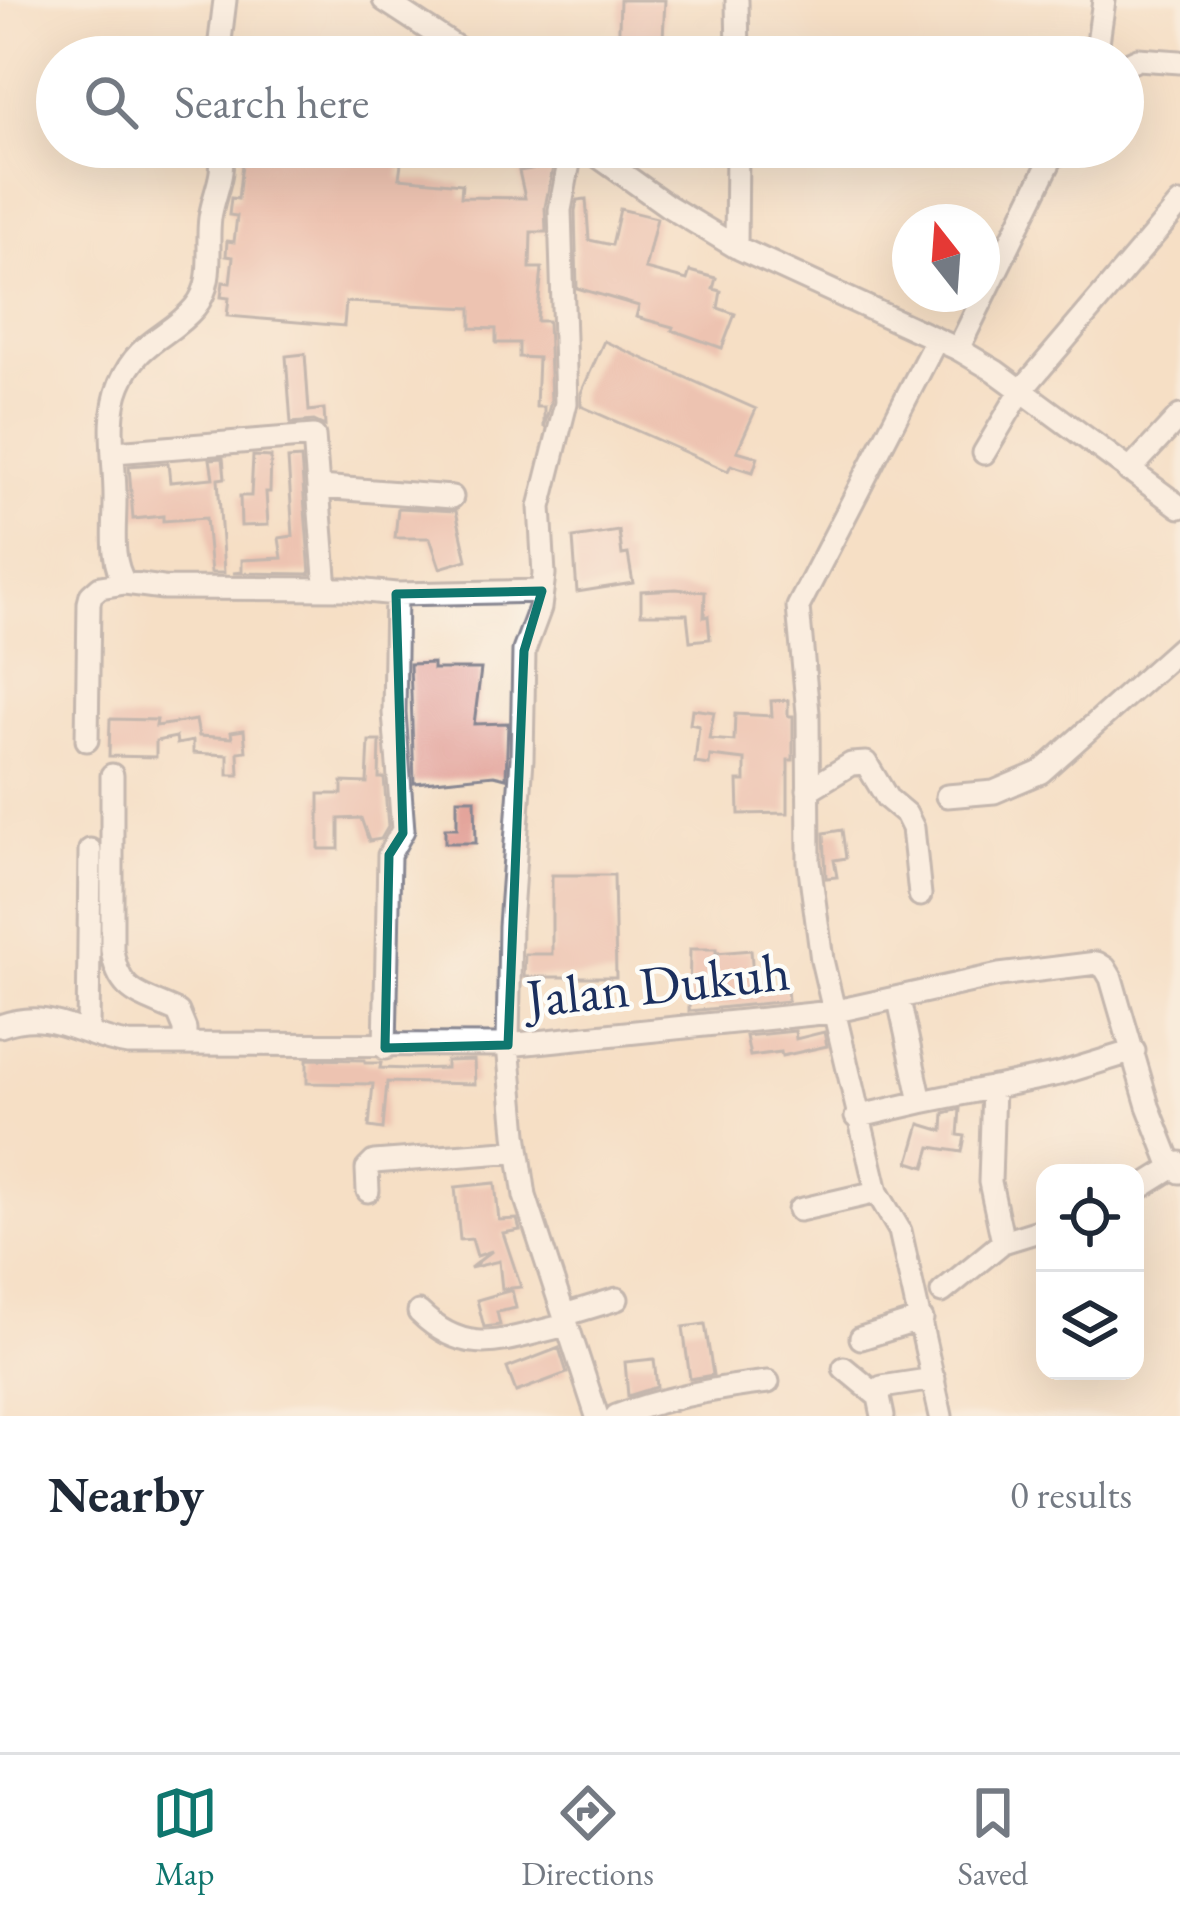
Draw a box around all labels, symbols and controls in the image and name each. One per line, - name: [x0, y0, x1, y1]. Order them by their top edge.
- search box: [36, 36, 1144, 168]
- icon: search: [78, 69, 144, 135]
- text: Search here: [174, 73, 369, 131]
- north arrow: [892, 204, 1000, 312]
- street label: Jalan Dukuh: [519, 935, 793, 1033]
- map controls: [1036, 1164, 1144, 1380]
- button: locate: [1036, 1164, 1144, 1272]
- button: layers: [1036, 1272, 1144, 1380]
- text: Nearby: [48, 1461, 204, 1527]
- text: 0 results: [1010, 1469, 1132, 1520]
- tab: Map: [152, 1780, 218, 1895]
- tab: Directions: [521, 1780, 654, 1895]
- tab: Saved: [958, 1780, 1028, 1895]

